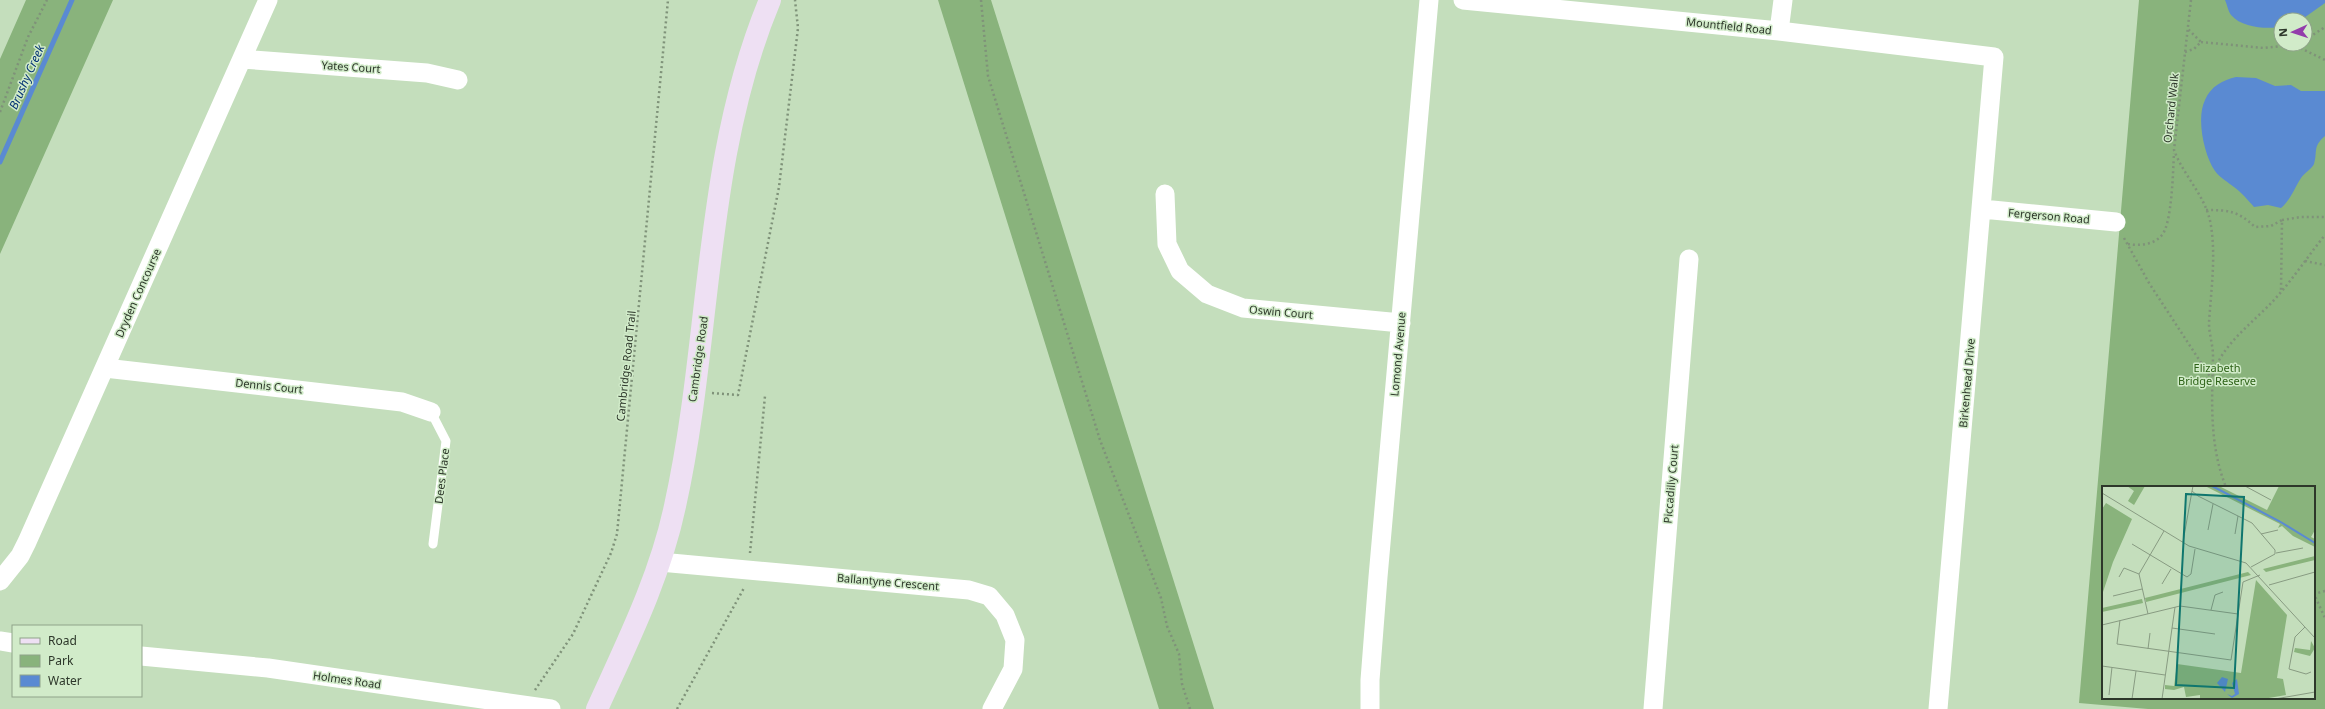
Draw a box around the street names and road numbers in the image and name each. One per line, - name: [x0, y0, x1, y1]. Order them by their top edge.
- street label: Mountfield Road: [1686, 14, 1773, 37]
- street label: Yates Court: [321, 57, 381, 76]
- street label: Orchard Walk: [2159, 72, 2182, 144]
- street label: Fergerson Road: [2008, 204, 2090, 227]
- street label: Dryden Concourse: [111, 246, 164, 340]
- street label: Oswin Court: [1249, 301, 1314, 322]
- street label: Cambridge Road Trail: [612, 310, 639, 422]
- street label: Lomond Avenue: [1386, 311, 1409, 397]
- street label: Cambridge Road: [684, 315, 711, 403]
- street label: Birkenhead Drive: [1955, 338, 1978, 428]
- street label: Dennis Court: [235, 375, 304, 397]
- street label: Piccadilly Court: [1660, 444, 1681, 524]
- street label: Dees Place: [431, 447, 452, 505]
- street label: Ballantyne Crescent: [836, 570, 940, 593]
- street label: Holmes Road: [312, 667, 382, 692]

